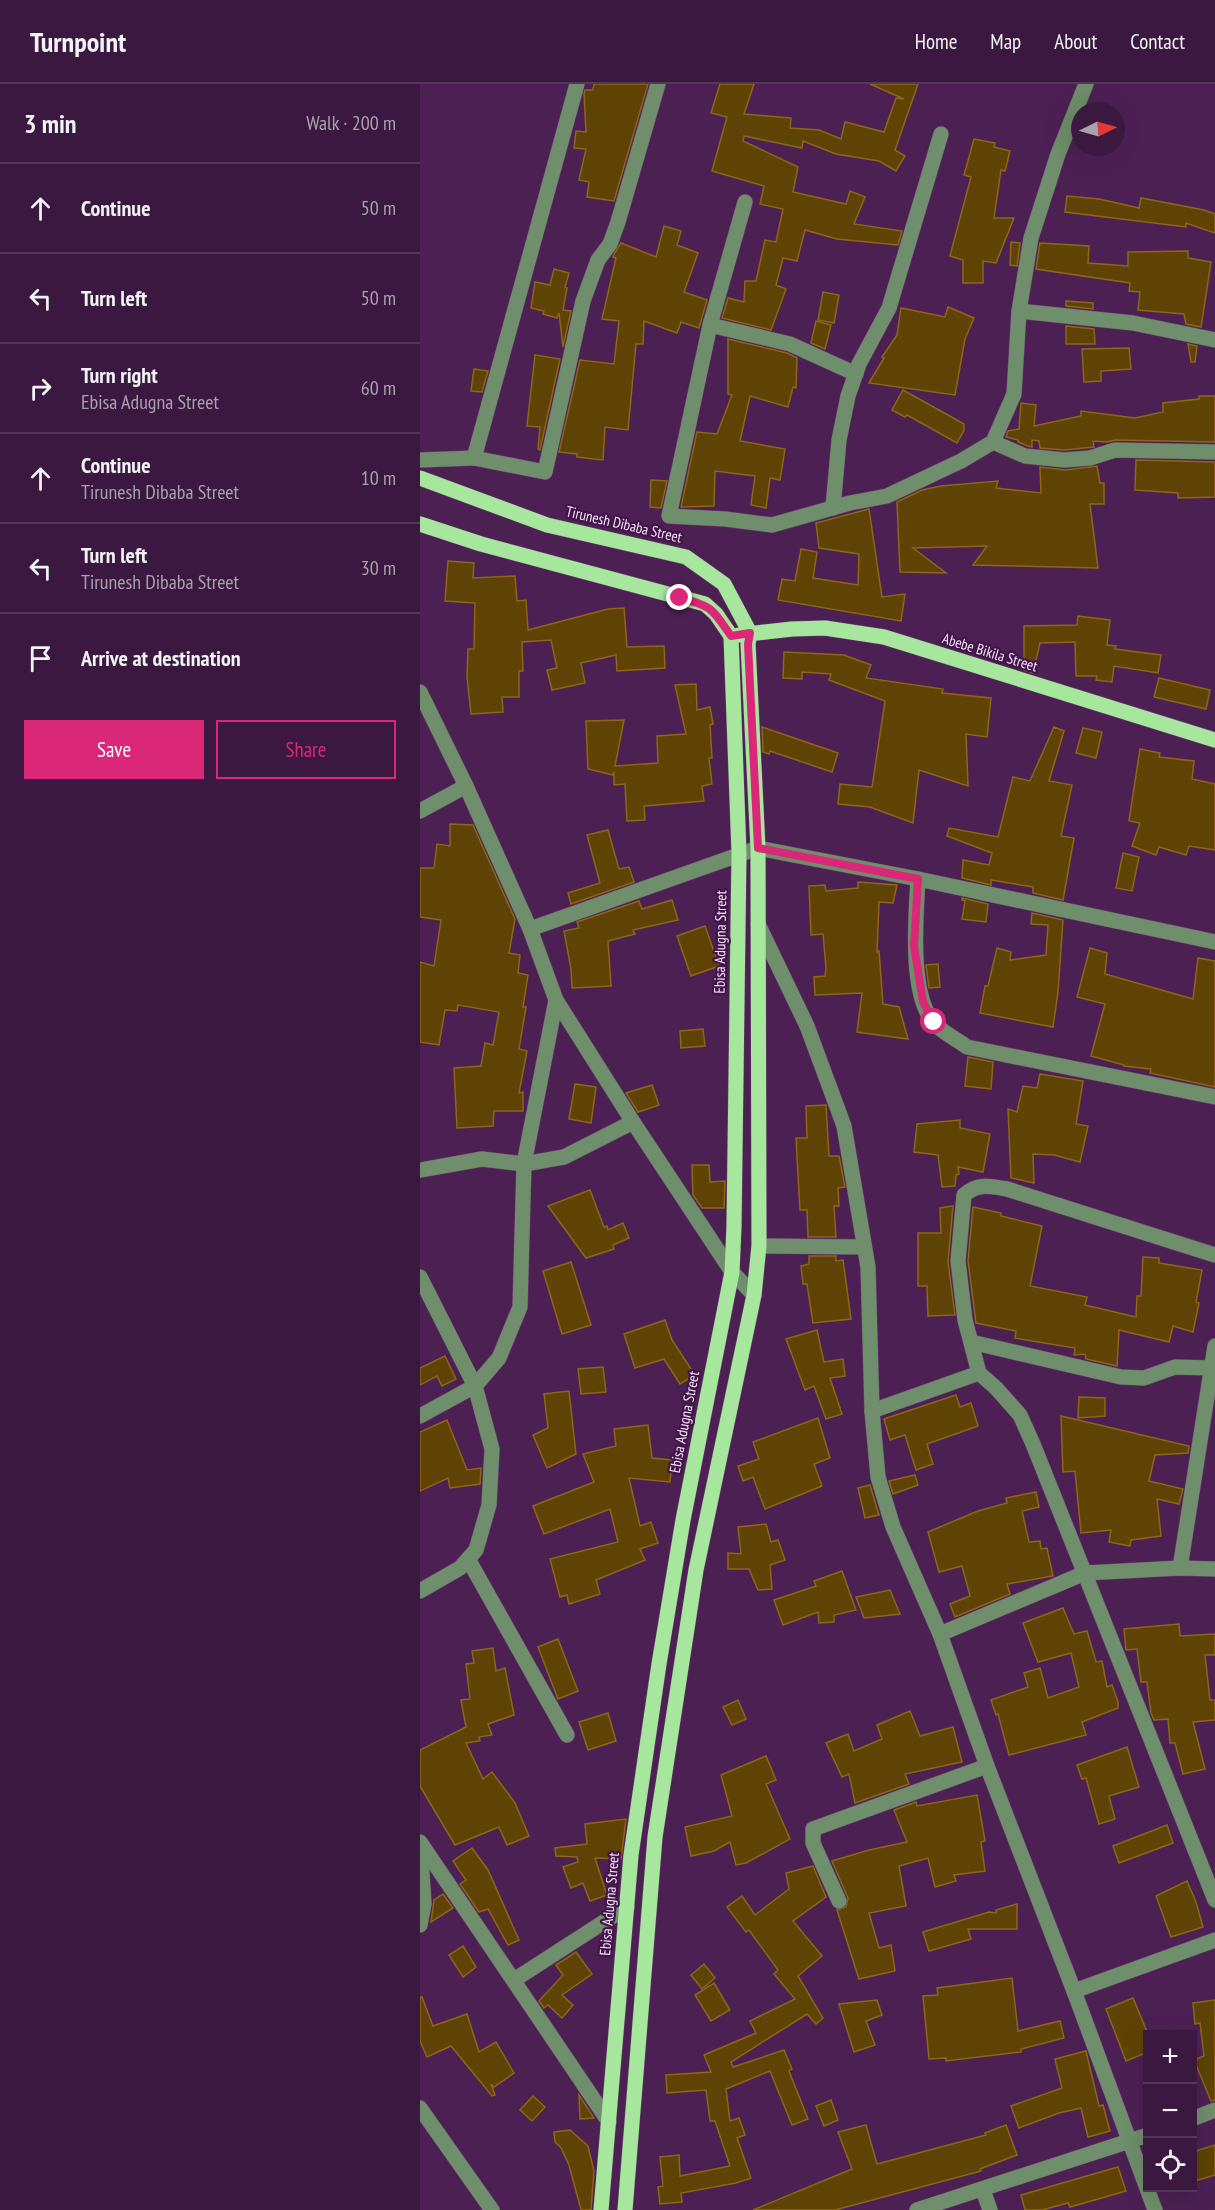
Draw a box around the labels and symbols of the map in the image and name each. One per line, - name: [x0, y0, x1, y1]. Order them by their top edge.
- north arrow: [1071, 102, 1125, 156]
- street label: Tirunesh Dibaba Street: [564, 501, 684, 547]
- route end: [666, 584, 692, 610]
- street label: Abebe Bikila Street: [940, 628, 1040, 676]
- street label: Ebisa Adugna Street: [710, 890, 730, 994]
- route start: [920, 1008, 946, 1034]
- street label: Ebisa Adugna Street: [665, 1369, 703, 1475]
- street label: Ebisa Adugna Street: [595, 1852, 623, 1956]

